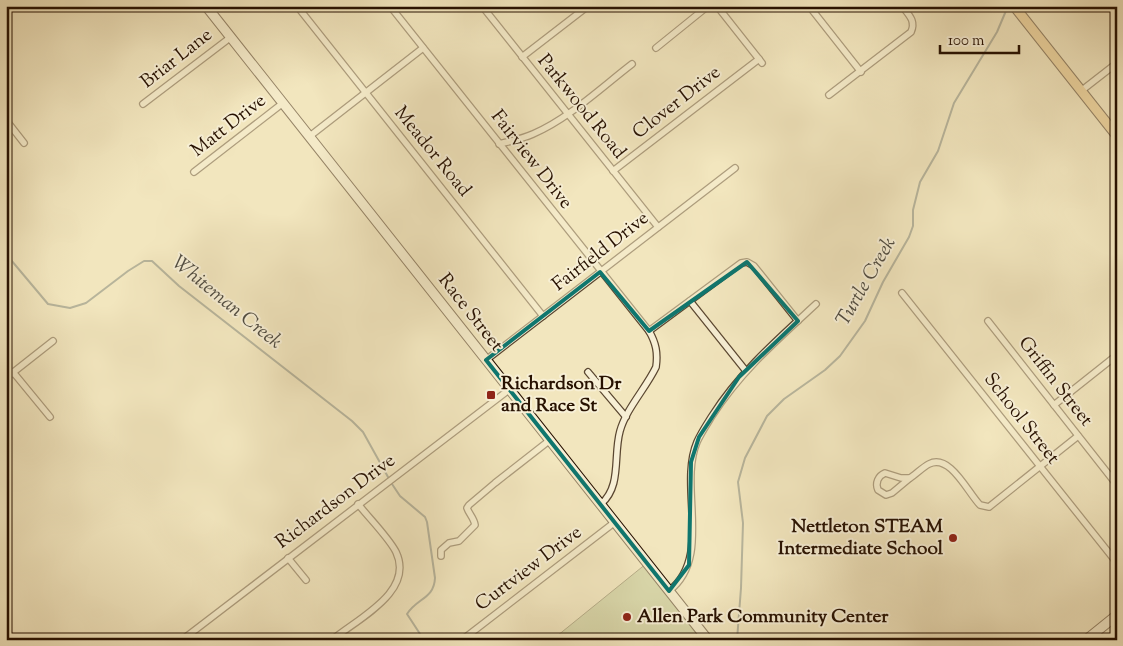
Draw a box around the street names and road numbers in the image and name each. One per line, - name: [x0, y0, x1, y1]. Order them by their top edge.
- street label: Briar Lane: [135, 22, 219, 96]
- street label: Parkwood Road: [530, 49, 632, 165]
- street label: Clover Drive: [627, 60, 727, 146]
- street label: Matt Drive: [186, 88, 272, 164]
- street label: Meador Road: [387, 101, 477, 203]
- street label: Fairview Drive: [484, 105, 578, 215]
- street label: Fairfield Drive: [547, 206, 655, 298]
- street label: Race Street: [431, 268, 509, 358]
- street label: Griffin Street: [1011, 331, 1099, 433]
- street label: School Street: [977, 367, 1066, 471]
- street label: Richardson Drive: [270, 448, 402, 556]
- street label: Curtview Drive: [470, 520, 588, 618]

